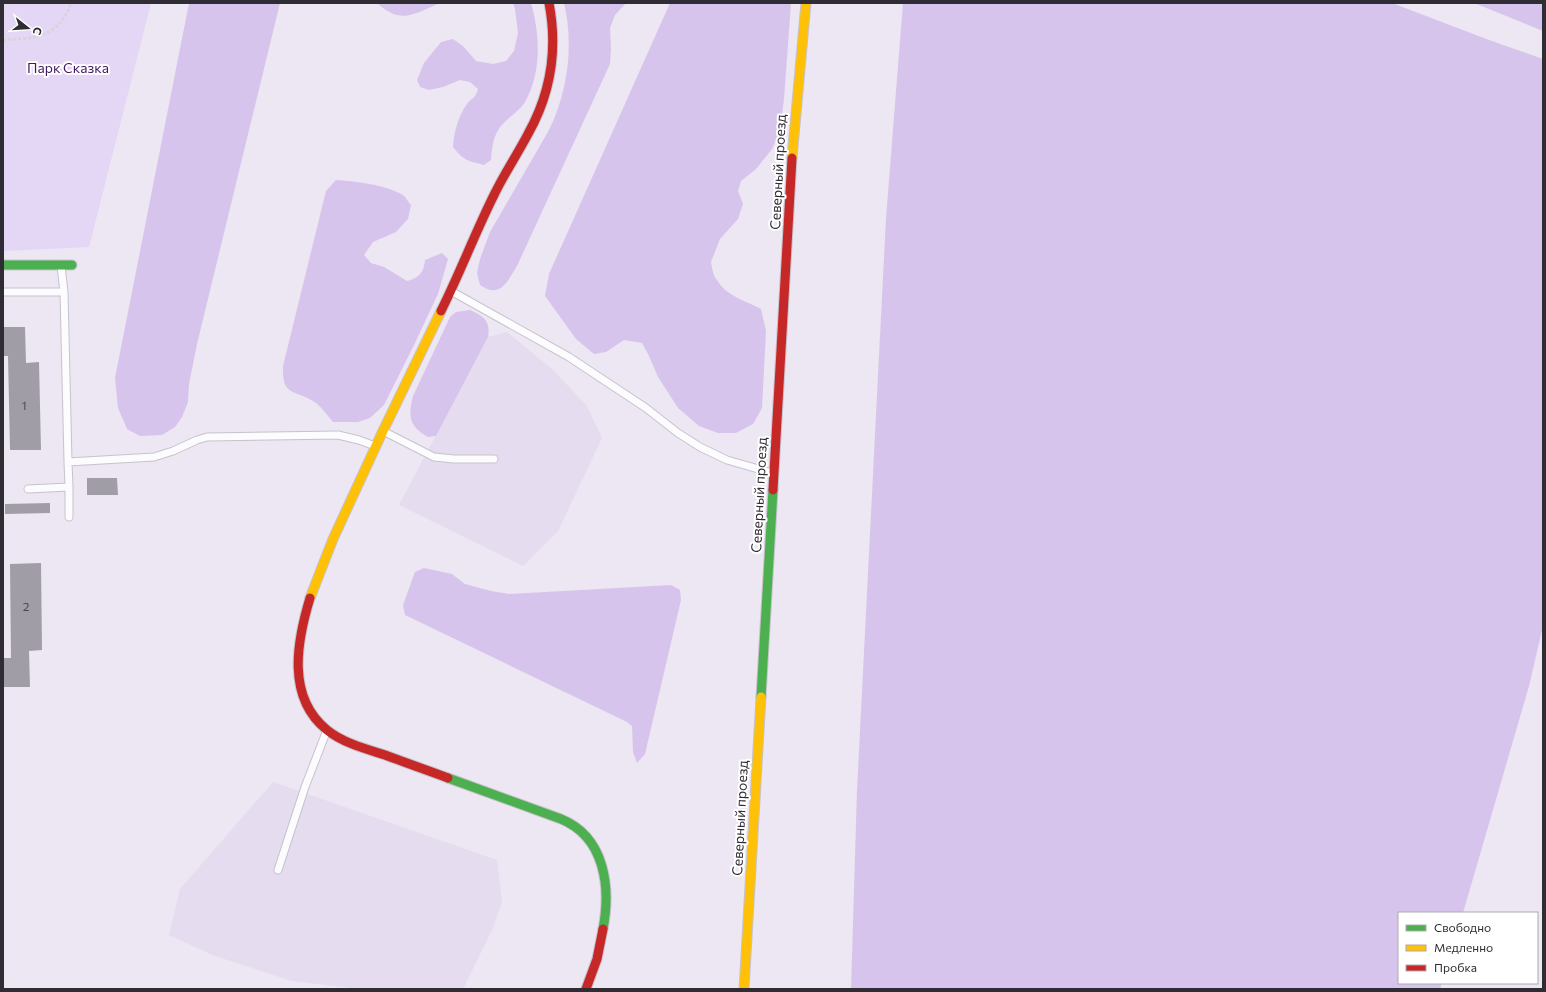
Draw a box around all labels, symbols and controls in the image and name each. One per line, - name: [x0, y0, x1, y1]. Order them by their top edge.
- north arrow: [8, 8, 48, 48]
- text: С: [31, 26, 45, 37]
- park label: Парк Сказка: [27, 59, 109, 76]
- street label: Северный проезд: [766, 114, 789, 230]
- house number: 1: [21, 398, 27, 412]
- street label: Северный проезд: [747, 437, 770, 553]
- house number: 2: [23, 599, 30, 613]
- street label: Северный проезд: [728, 760, 751, 876]
- legend: [1398, 912, 1538, 984]
- text: Свободно: [1434, 920, 1491, 934]
- text: Медленно: [1434, 940, 1493, 954]
- text: Пробка: [1434, 960, 1477, 974]

